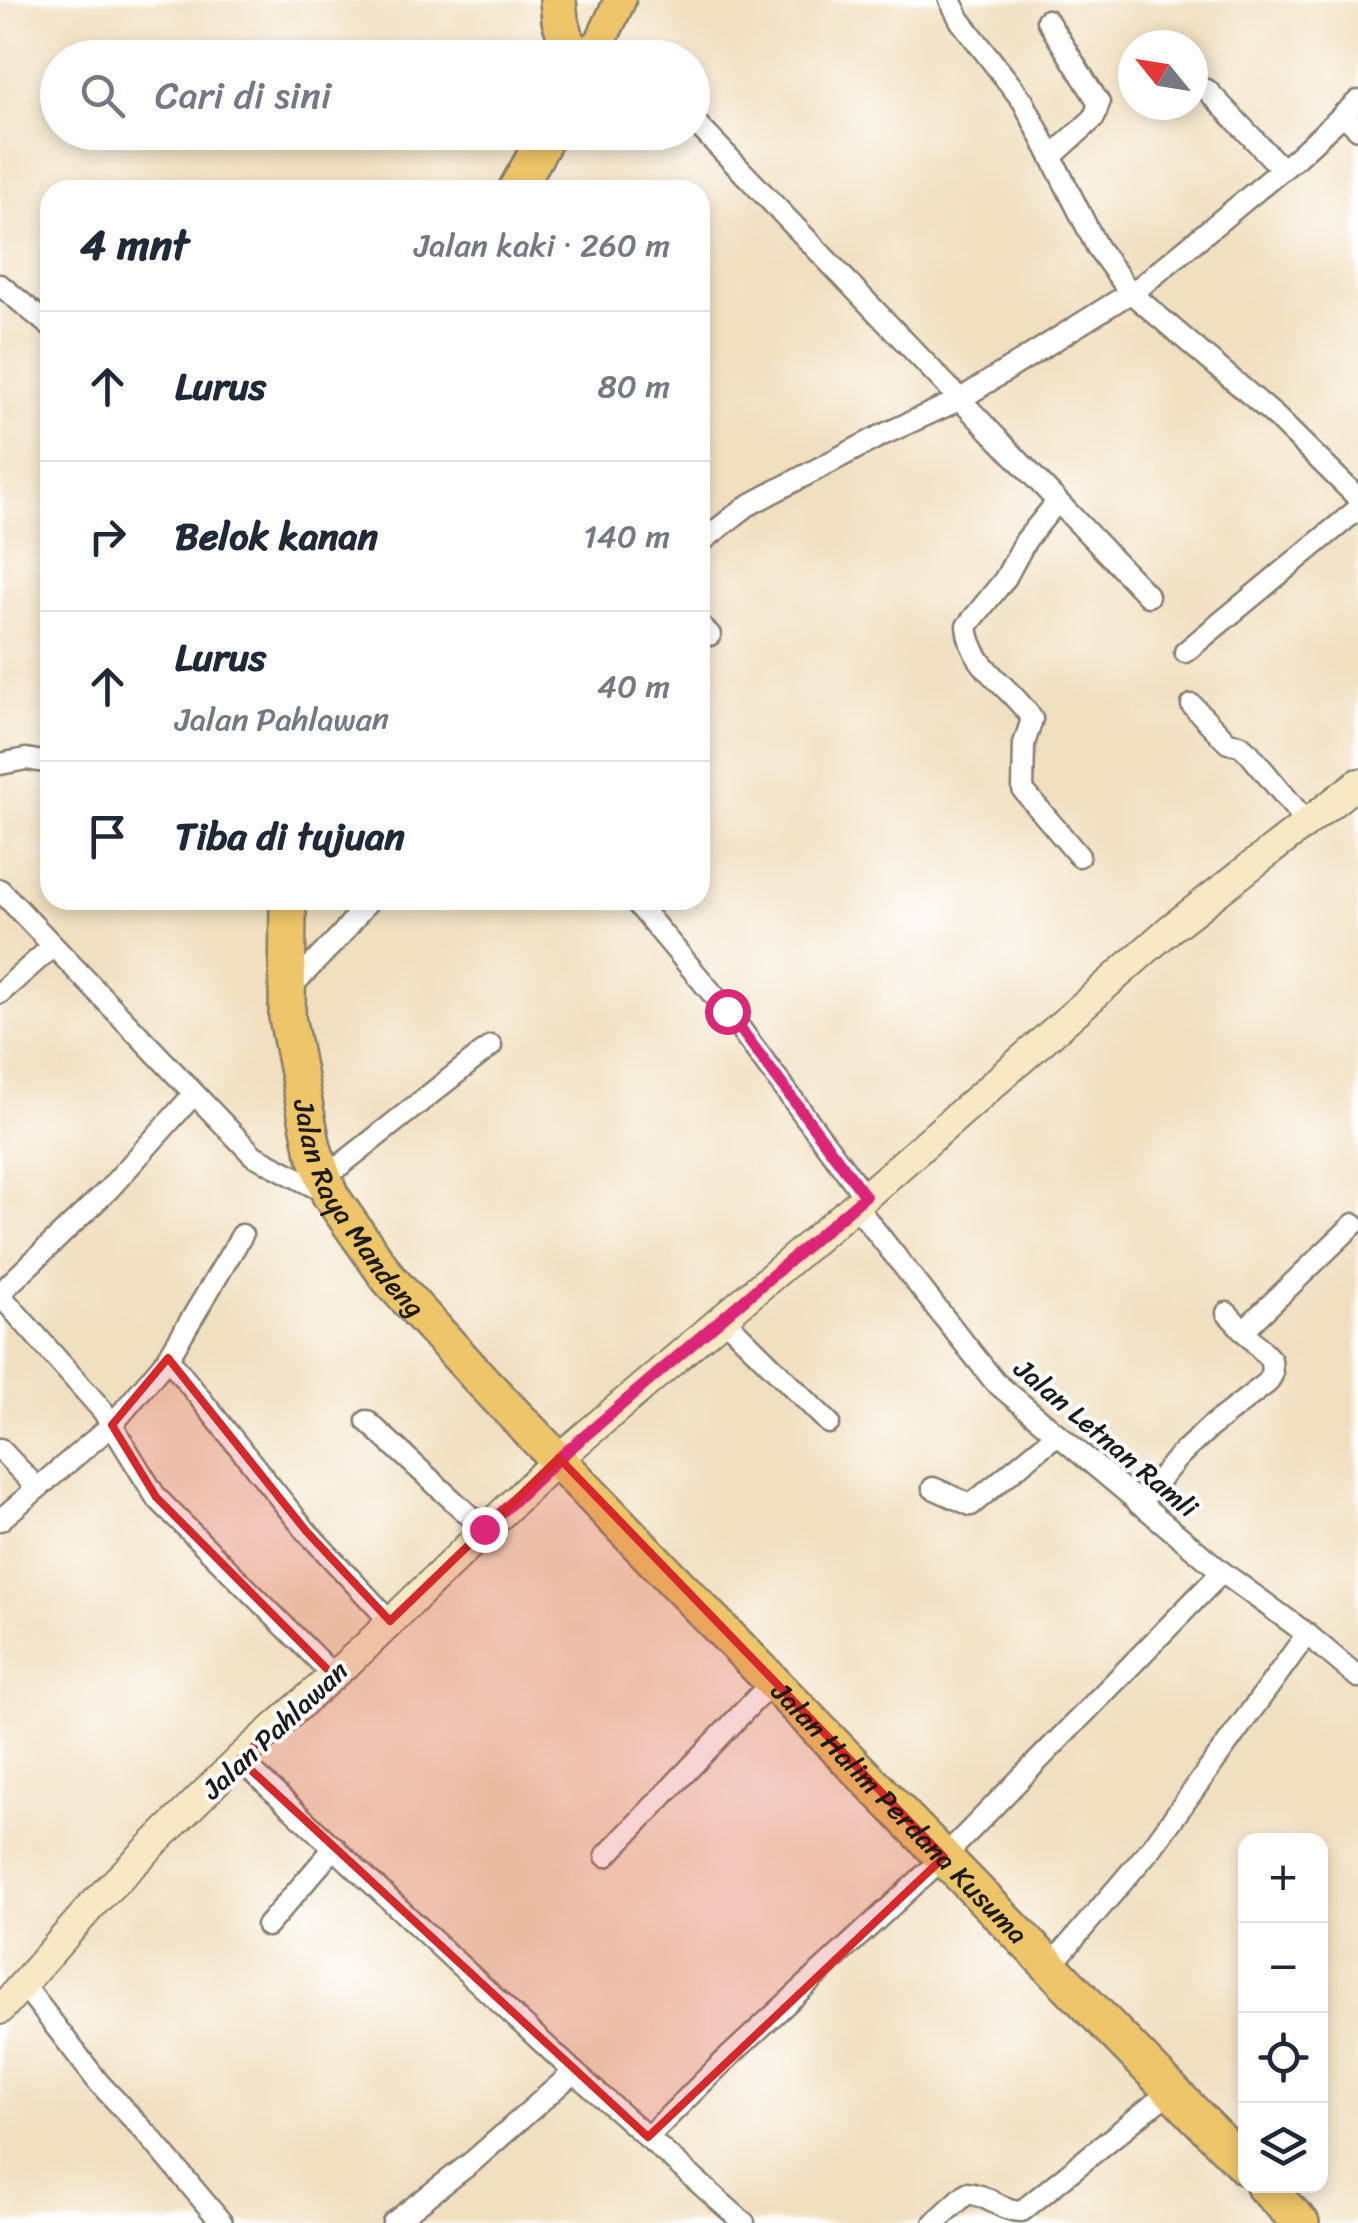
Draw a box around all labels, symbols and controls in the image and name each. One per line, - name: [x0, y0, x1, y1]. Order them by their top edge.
- north arrow: [1118, 30, 1208, 120]
- search box: [40, 40, 710, 150]
- text: Cari di sini: [155, 62, 331, 129]
- icon: search: [75, 68, 130, 123]
- text: 4 mnt: [80, 208, 189, 282]
- text: Jalan kaki · 260 m: [414, 217, 670, 274]
- text: Lurus: [175, 353, 266, 420]
- text: 80 m: [598, 358, 670, 415]
- icon: ahead: [80, 359, 135, 414]
- text: Belok kanan: [175, 503, 378, 570]
- text: 140 m: [583, 508, 670, 565]
- icon: right: [80, 509, 135, 564]
- text: Lurus: [175, 624, 266, 691]
- text: 40 m: [597, 658, 670, 715]
- icon: ahead: [80, 659, 135, 714]
- text: Jalan Pahlawan: [175, 691, 389, 748]
- text: Tiba di tujuan: [175, 803, 405, 870]
- icon: arrive: [80, 809, 135, 864]
- route start: [705, 989, 751, 1035]
- street label: Jalan Raya Mandeng: [279, 1094, 438, 1329]
- street label: Jalan Letnan Ramli: [1002, 1345, 1210, 1531]
- route end: [462, 1507, 508, 1553]
- street label: Jalan Pahlawan: [189, 1648, 360, 1813]
- street label: Jalan Halim Perdana Kusuma: [759, 1668, 1041, 1956]
- map controls: [1238, 1833, 1328, 2193]
- button: +: [1238, 1833, 1328, 1923]
- button: −: [1238, 1923, 1328, 2013]
- button: locate: [1238, 2013, 1328, 2103]
- button: layers: [1238, 2103, 1328, 2193]

